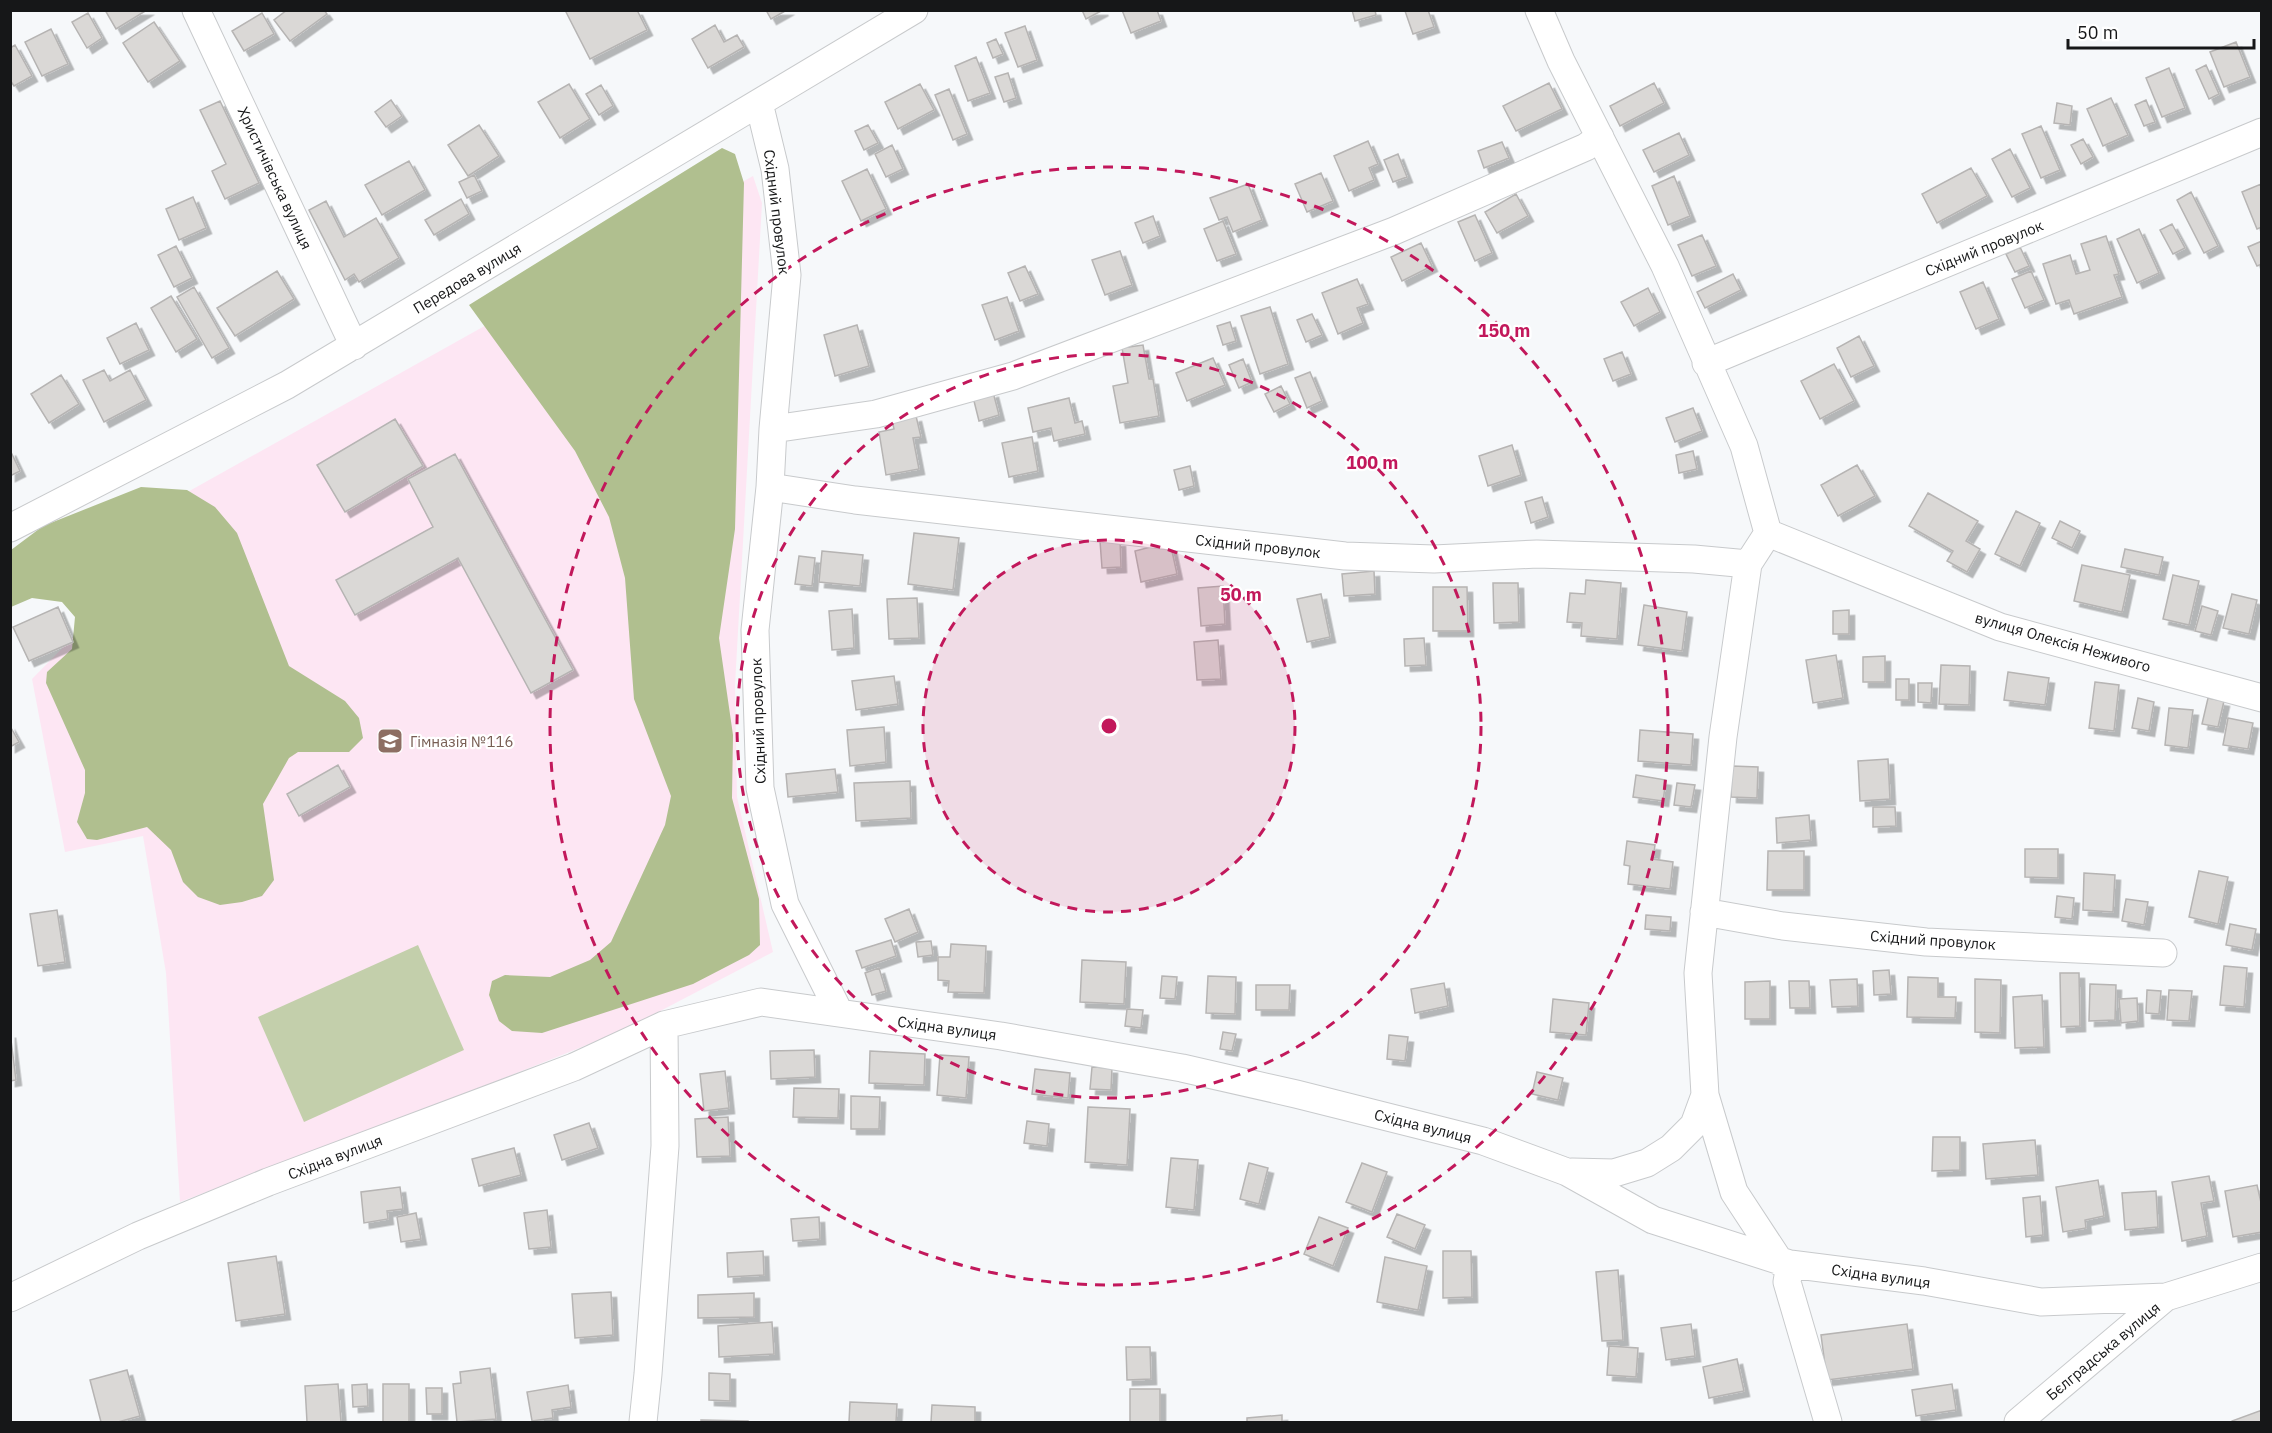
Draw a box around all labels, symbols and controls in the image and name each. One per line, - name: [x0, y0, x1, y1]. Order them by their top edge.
- scale bar: [2068, 12, 2254, 50]
- text: 50 m: [2077, 21, 2119, 44]
- street label: Христичівська вулиця: [234, 104, 316, 252]
- street label: Східний провулок: [760, 148, 794, 276]
- street label: Східний провулок: [1922, 216, 2046, 280]
- street label: Передова вулиця: [410, 238, 524, 318]
- text: 150 m: [1478, 319, 1530, 342]
- text: 100 m: [1346, 451, 1398, 474]
- street label: Східний провулок: [1194, 530, 1322, 562]
- text: 50 m: [1220, 583, 1262, 606]
- street label: вулиця Олексія Неживого: [1973, 608, 2153, 676]
- street label: Східний провулок: [746, 658, 770, 784]
- centre of rings: [1099, 716, 1119, 736]
- school or university icon: Гімназія №116: [375, 726, 405, 756]
- place label: Гімназія №116: [410, 732, 513, 751]
- street label: Східний провулок: [1870, 926, 1996, 954]
- street label: Східна вулиця: [896, 1012, 998, 1044]
- street label: Східна вулиця: [1372, 1105, 1474, 1147]
- street label: Східна вулиця: [285, 1130, 385, 1184]
- street label: Східна вулиця: [1830, 1260, 1932, 1292]
- street label: Бєлградська вулиця: [2042, 1298, 2164, 1404]

